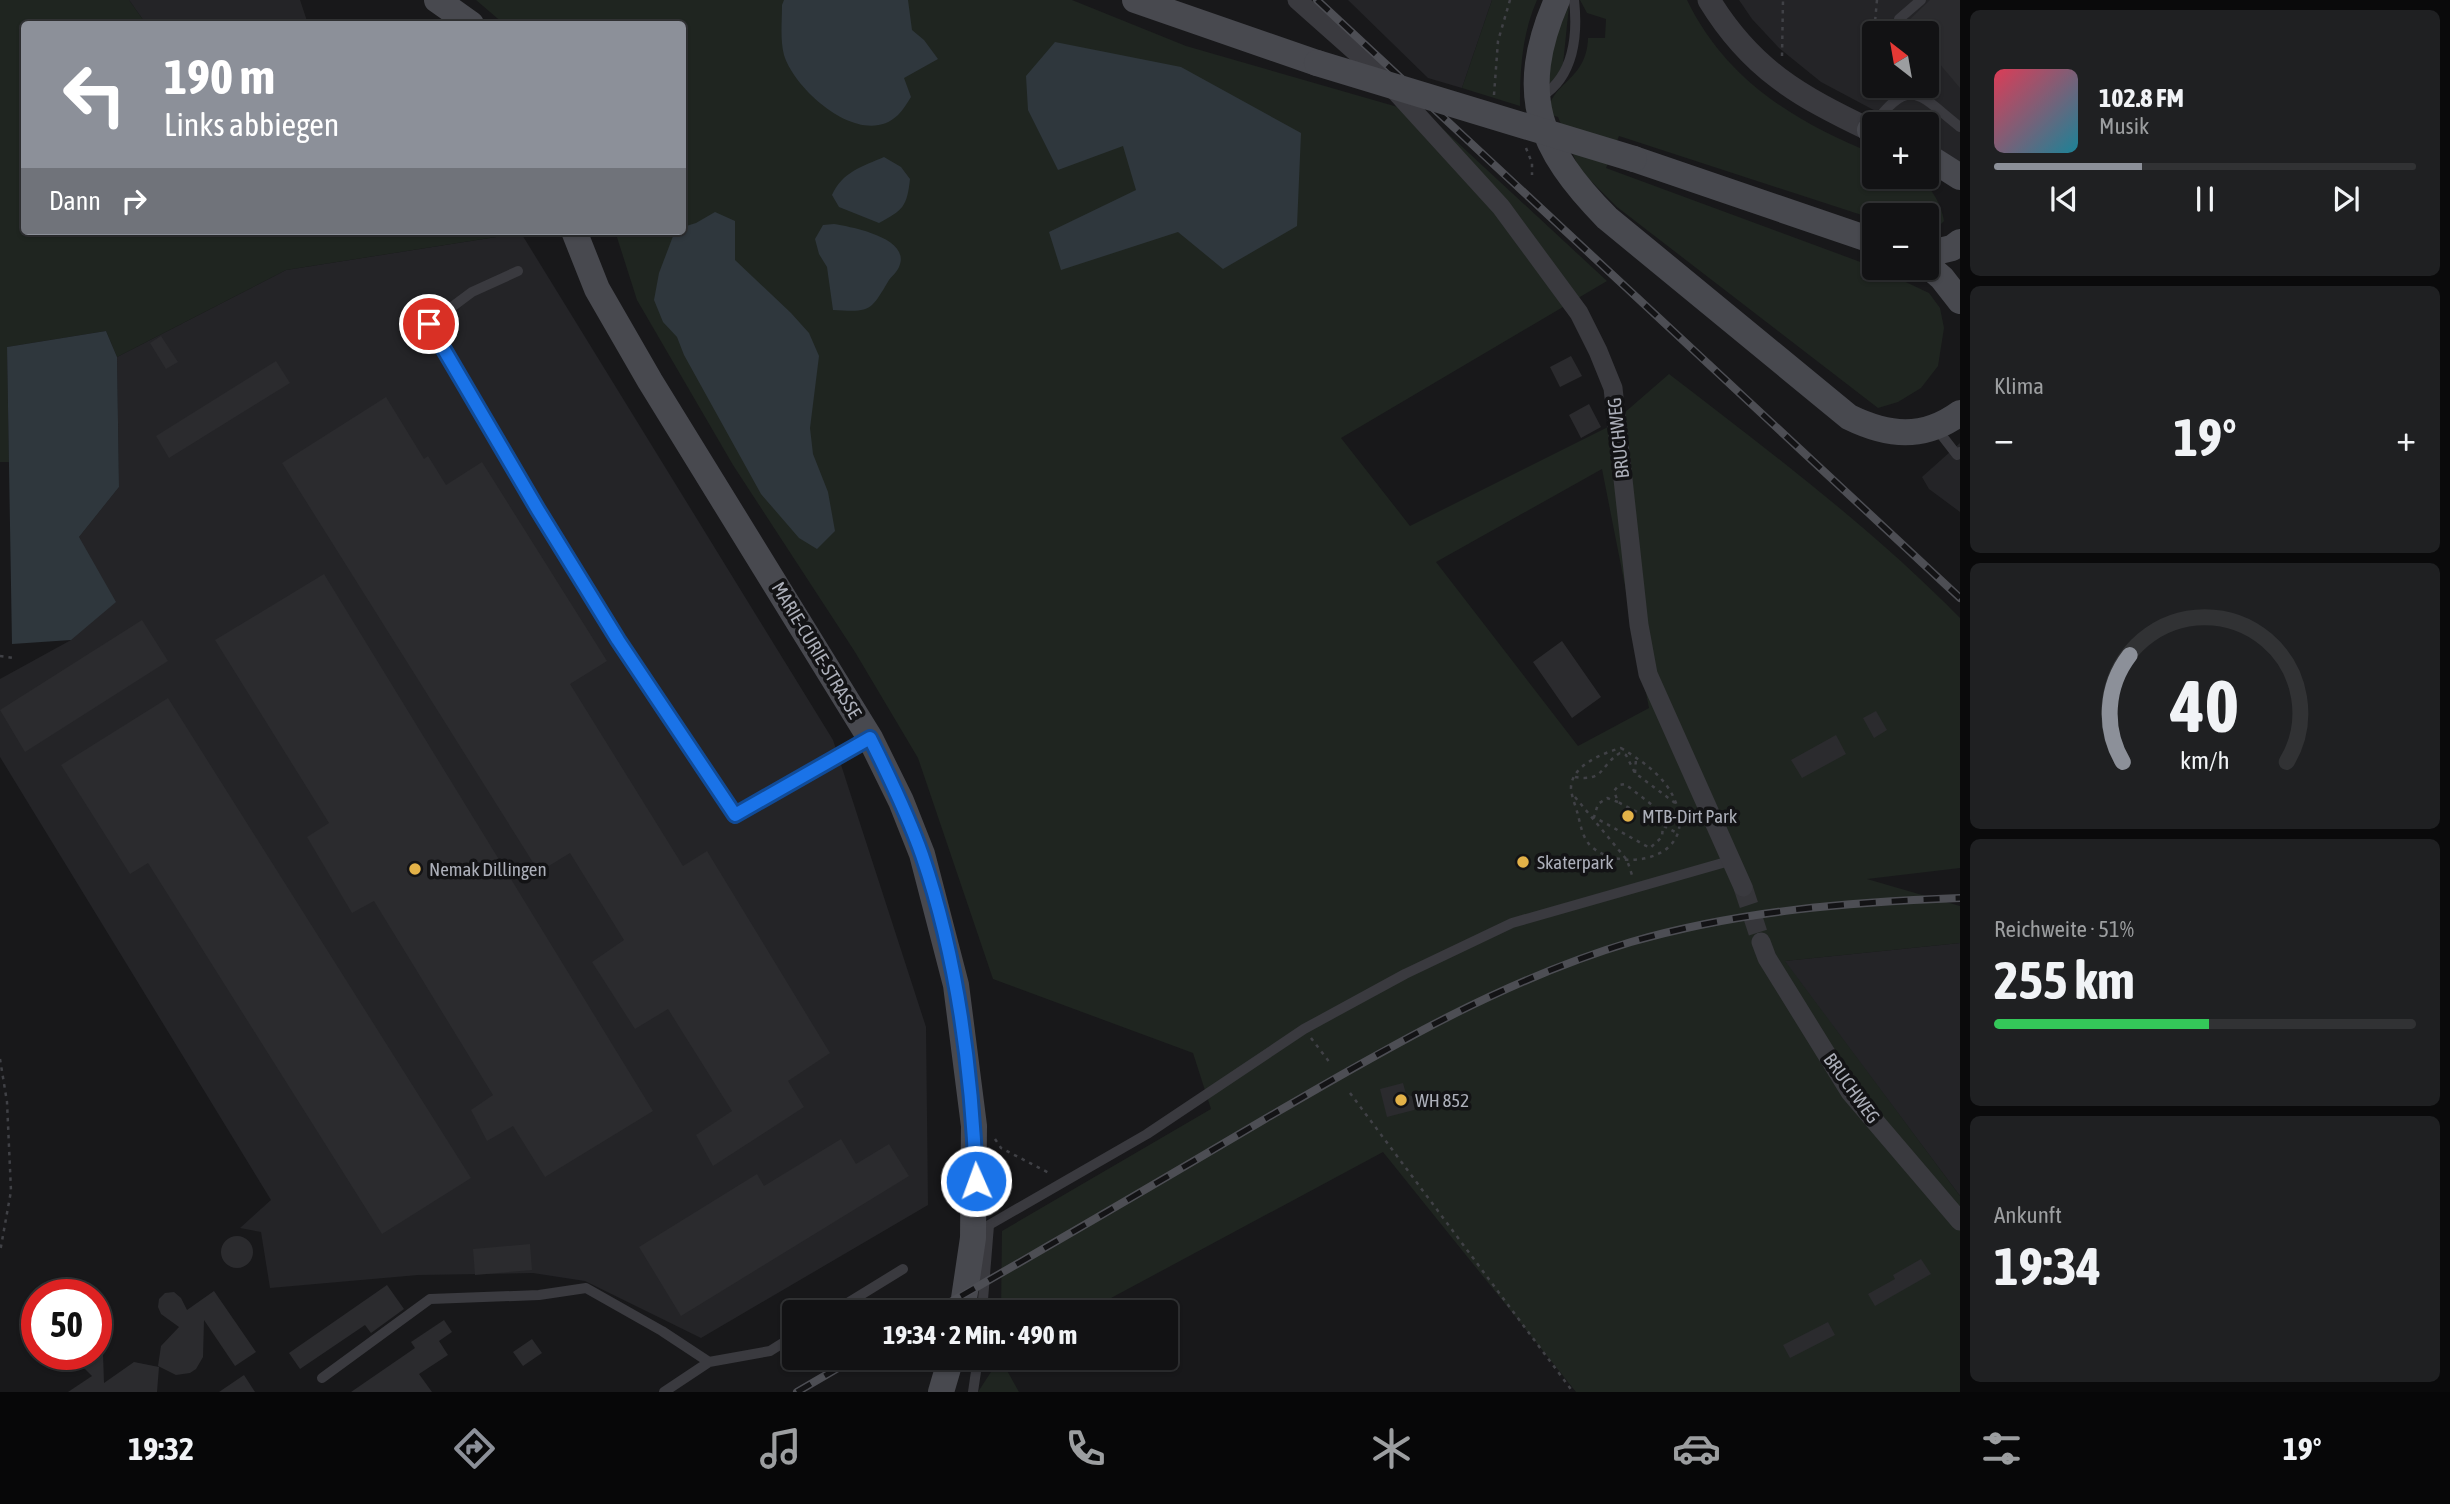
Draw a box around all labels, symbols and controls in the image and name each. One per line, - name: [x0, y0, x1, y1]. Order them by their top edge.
- north arrow: [1862, 21, 1939, 98]
- map controls: [1862, 21, 1939, 280]
- text: 190 m: [164, 48, 275, 104]
- icon: left: [49, 49, 140, 140]
- text: 102.8 FM: [2099, 83, 2184, 113]
- text: Links abbiegen: [164, 106, 339, 143]
- button: +: [1862, 112, 1939, 189]
- text: Musik: [2099, 113, 2149, 139]
- icon: previous: [2045, 180, 2083, 218]
- icon: pause: [2186, 180, 2224, 218]
- icon: next: [2327, 180, 2365, 218]
- icon: right: [115, 182, 153, 220]
- text: Dann: [49, 186, 101, 216]
- button: −: [1862, 203, 1939, 280]
- pin: [399, 294, 459, 354]
- icon: arrive: [410, 305, 448, 343]
- text: Klima: [1994, 373, 2044, 399]
- street label: BRUCHWEG: [1603, 396, 1633, 480]
- text: 19°: [2173, 407, 2237, 467]
- text: −: [1994, 416, 2014, 459]
- text: +: [2396, 416, 2416, 459]
- street label: MARIE-CURIE-STRASSE: [768, 578, 866, 722]
- text: 40: [2170, 664, 2239, 747]
- text: km/h: [2180, 746, 2230, 774]
- place label: MTB-Dirt Park: [1642, 805, 1738, 827]
- marker: MTB-Dirt Park: [1620, 808, 1636, 824]
- place label: Skaterpark: [1537, 851, 1614, 873]
- marker: Skaterpark: [1515, 854, 1531, 870]
- place label: Nemak Dillingen: [429, 858, 547, 880]
- marker: Nemak Dillingen: [407, 861, 423, 877]
- text: Reichweite · 51%: [1994, 916, 2134, 942]
- text: 255 km: [1994, 950, 2135, 1010]
- street label: BRUCHWEG: [1819, 1049, 1885, 1127]
- place label: WH 852: [1415, 1089, 1469, 1111]
- marker: WH 852: [1393, 1092, 1409, 1108]
- position arrow: [939, 1144, 1013, 1218]
- text: Ankunft: [1994, 1202, 2062, 1228]
- text: 19:34: [1994, 1236, 2101, 1296]
- speed limit sign: 50: [21, 1279, 112, 1370]
- text: 19:34 · 2 Min. · 490 m: [883, 1320, 1077, 1350]
- icon: directions: [450, 1424, 499, 1473]
- icon: music: [756, 1424, 805, 1473]
- icon: phone: [1061, 1424, 1110, 1473]
- icon: climate: [1367, 1424, 1416, 1473]
- icon: car: [1672, 1424, 1721, 1473]
- icon: filters: [1977, 1424, 2026, 1473]
- text: 19:32: [128, 1430, 194, 1467]
- text: 19°: [2283, 1430, 2322, 1467]

